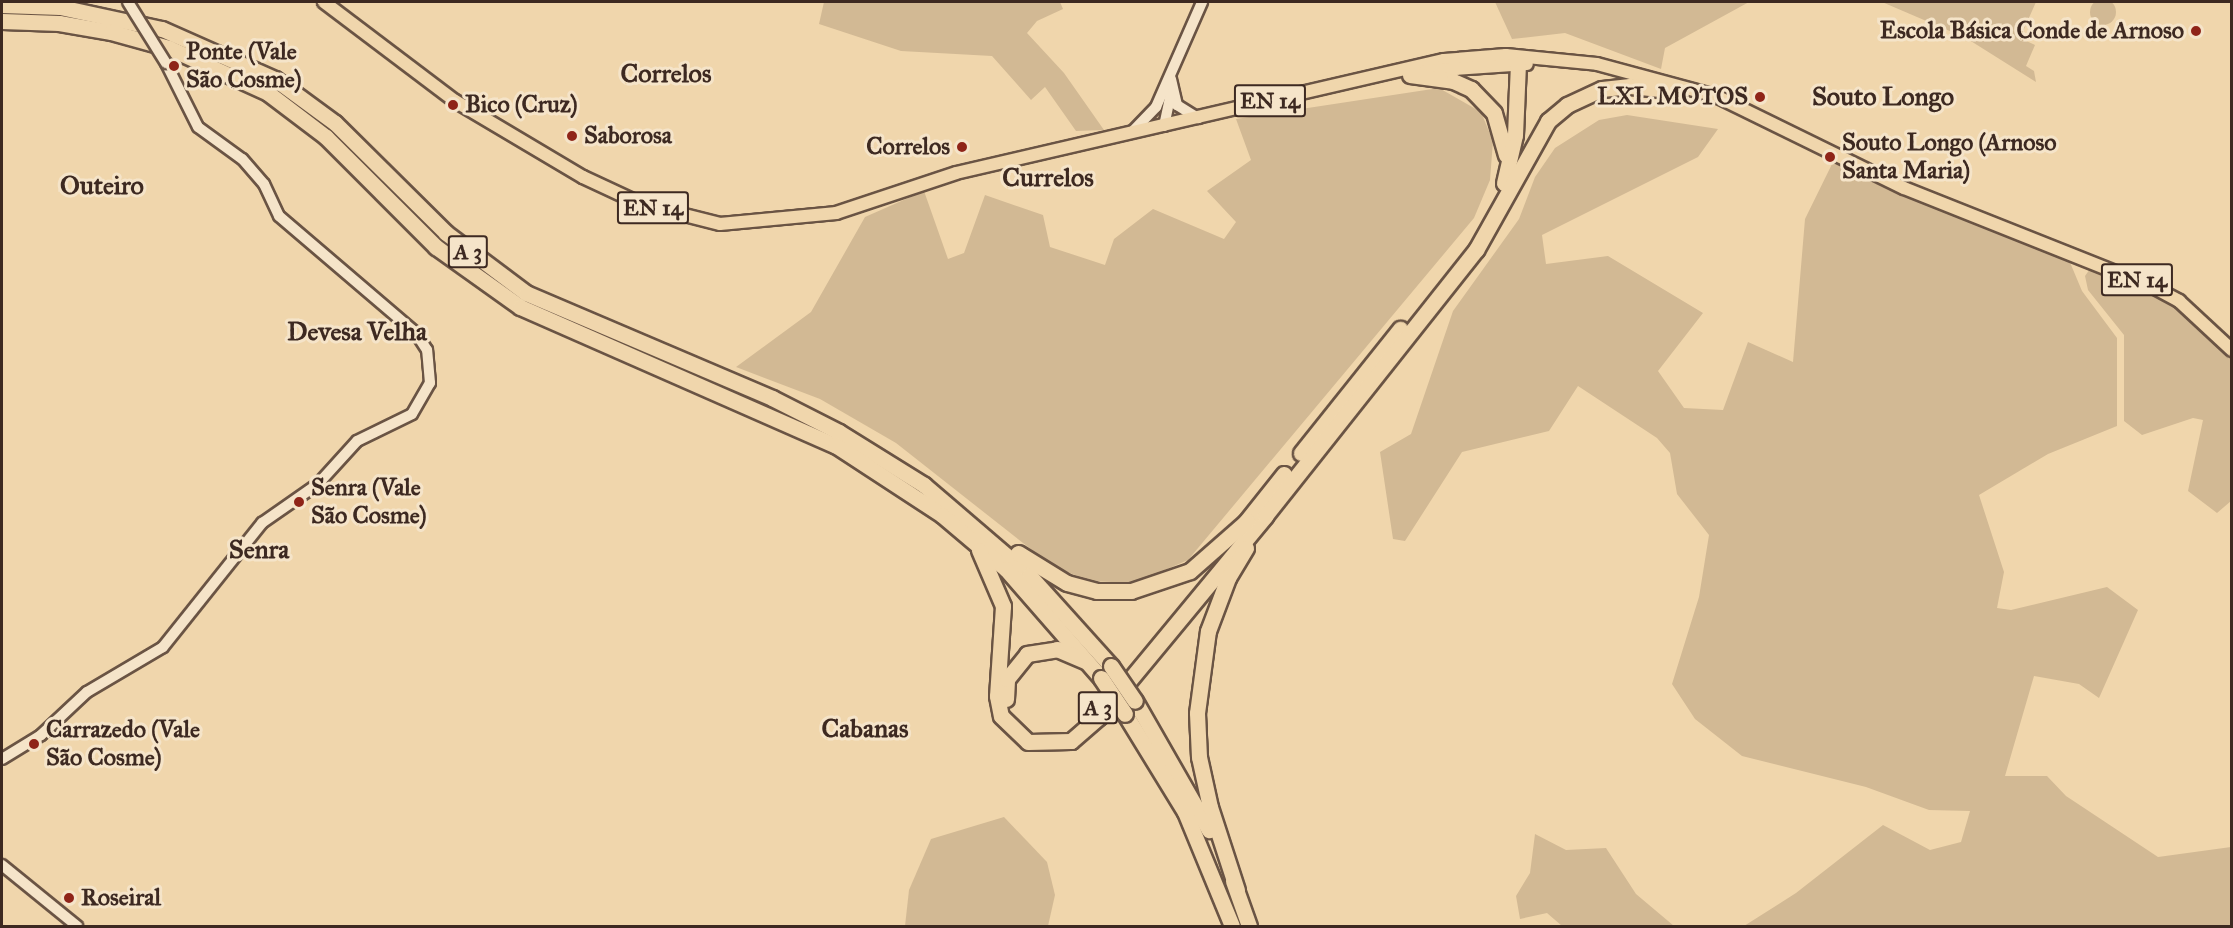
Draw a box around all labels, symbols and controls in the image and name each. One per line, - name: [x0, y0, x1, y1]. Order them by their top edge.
- place label: Escola Básica Conde de Arnoso: [1880, 17, 2184, 45]
- marker: Escola Básica Conde de Arnoso: [2189, 24, 2203, 38]
- place label: Ponte (Vale São Cosme): [186, 38, 302, 94]
- district label: Correlos: [621, 58, 711, 90]
- marker: Ponte (Vale São Cosme): [167, 59, 181, 73]
- district label: Souto Longo: [1812, 81, 1954, 113]
- road number: EN 14: [1232, 82, 1308, 120]
- place label: LXL MOTOS: [1597, 83, 1748, 111]
- marker: LXL MOTOS: [1753, 90, 1767, 104]
- place label: Bico (Cruz): [465, 91, 578, 119]
- marker: Bico (Cruz): [446, 98, 460, 112]
- place label: Saborosa: [584, 122, 672, 150]
- marker: Saborosa: [565, 129, 579, 143]
- place label: Souto Longo (Arnoso Santa Maria): [1842, 129, 2056, 185]
- place label: Correlos: [866, 133, 950, 161]
- marker: Correlos: [955, 140, 969, 154]
- marker: Souto Longo (Arnoso Santa Maria): [1823, 150, 1837, 164]
- district label: Currelos: [1002, 162, 1094, 194]
- district label: Outeiro: [60, 170, 144, 202]
- road number: EN 14: [616, 189, 690, 227]
- road number: A 3: [447, 233, 489, 271]
- road number: EN 14: [2100, 261, 2174, 299]
- district label: Devesa Velha: [287, 316, 427, 348]
- place label: Senra (Vale São Cosme): [311, 474, 427, 530]
- marker: Senra (Vale São Cosme): [292, 495, 306, 509]
- district label: Senra: [229, 534, 289, 566]
- road number: A 3: [1077, 689, 1119, 727]
- district label: Cabanas: [822, 713, 908, 745]
- place label: Carrazedo (Vale São Cosme): [46, 716, 200, 772]
- marker: Carrazedo (Vale São Cosme): [27, 737, 41, 751]
- place label: Roseiral: [81, 884, 161, 912]
- marker: Roseiral: [62, 891, 76, 905]

